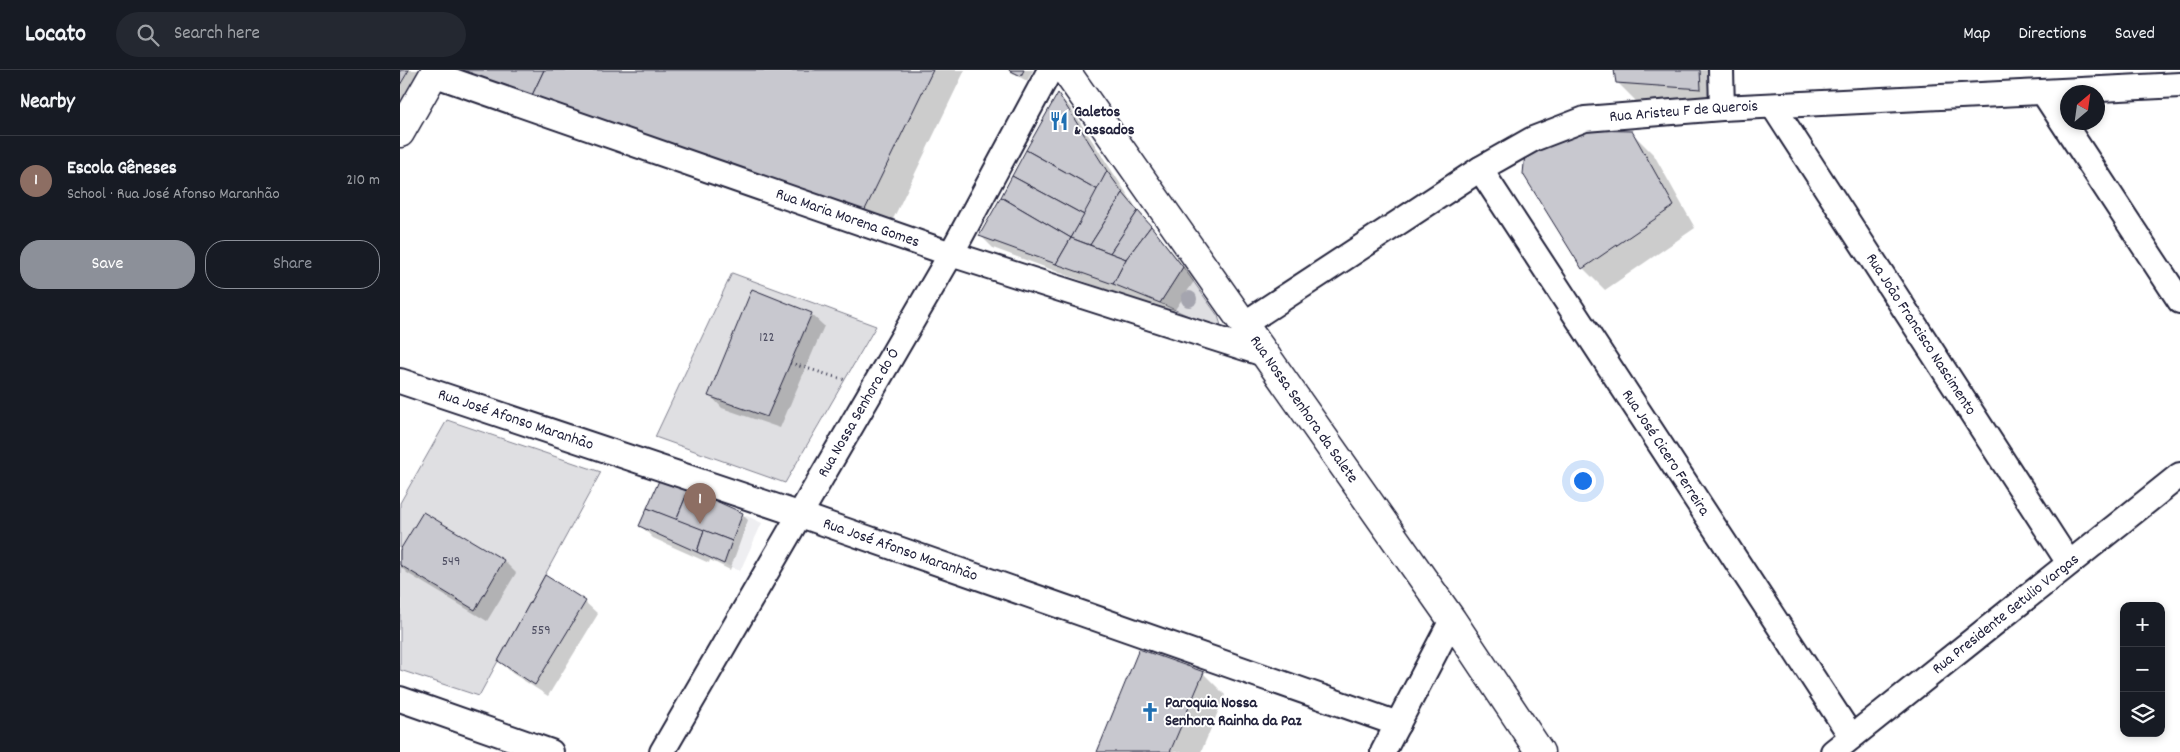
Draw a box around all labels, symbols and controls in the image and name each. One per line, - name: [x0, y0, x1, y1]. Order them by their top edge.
- search box: [116, 12, 466, 57]
- text: Locato: [25, 18, 86, 52]
- icon: search: [134, 21, 162, 49]
- text: Search here: [174, 21, 260, 48]
- text: Map: [1963, 22, 1990, 47]
- text: Directions: [2018, 22, 2087, 47]
- text: Saved: [2115, 22, 2155, 47]
- north arrow: [2060, 85, 2105, 130]
- text: Nearby: [20, 88, 75, 118]
- street label: Rua Aristeu F de Querois: [1609, 95, 1759, 128]
- place label: Galetos & assados: [1074, 101, 1135, 142]
- restaurant icon: Galetos & assados: [1048, 110, 1070, 132]
- text: Escola Gêneses: [67, 156, 177, 183]
- text: 1: [34, 169, 38, 192]
- text: 210 m: [346, 169, 380, 192]
- street label: Rua Maria Morena Gomes: [773, 182, 923, 254]
- text: School · Rua José Afonso Maranhão: [67, 183, 280, 206]
- button: Save: [20, 240, 195, 289]
- button: Share: [205, 240, 380, 289]
- street label: Rua João Francisco Nascimento: [1860, 249, 1982, 420]
- house number: 122: [759, 328, 775, 348]
- street label: Rua Nossa Senhora da Salete: [1244, 331, 1364, 488]
- street label: Rua Nossa Senhora do Ó: [812, 344, 905, 482]
- street label: Rua José Afonso Maranhão: [435, 383, 597, 456]
- street label: Rua José Cicero Ferreira: [1616, 385, 1716, 521]
- your location: [1570, 468, 1596, 494]
- pin: 1: [684, 483, 716, 524]
- street label: Rua José Afonso Maranhão: [820, 512, 981, 588]
- street label: Rua Presidente Getulio Vargas: [1927, 548, 2084, 680]
- house number: 549: [442, 552, 460, 572]
- map controls: [2120, 602, 2165, 737]
- button: +: [2120, 602, 2165, 647]
- house number: 559: [531, 621, 551, 641]
- button: −: [2120, 647, 2165, 692]
- place label: Paroquia Nossa Senhora Rainha da Paz: [1165, 692, 1303, 733]
- button: layers: [2120, 692, 2165, 737]
- church icon: Paroquia Nossa Senhora Rainha da Paz: [1139, 701, 1161, 723]

